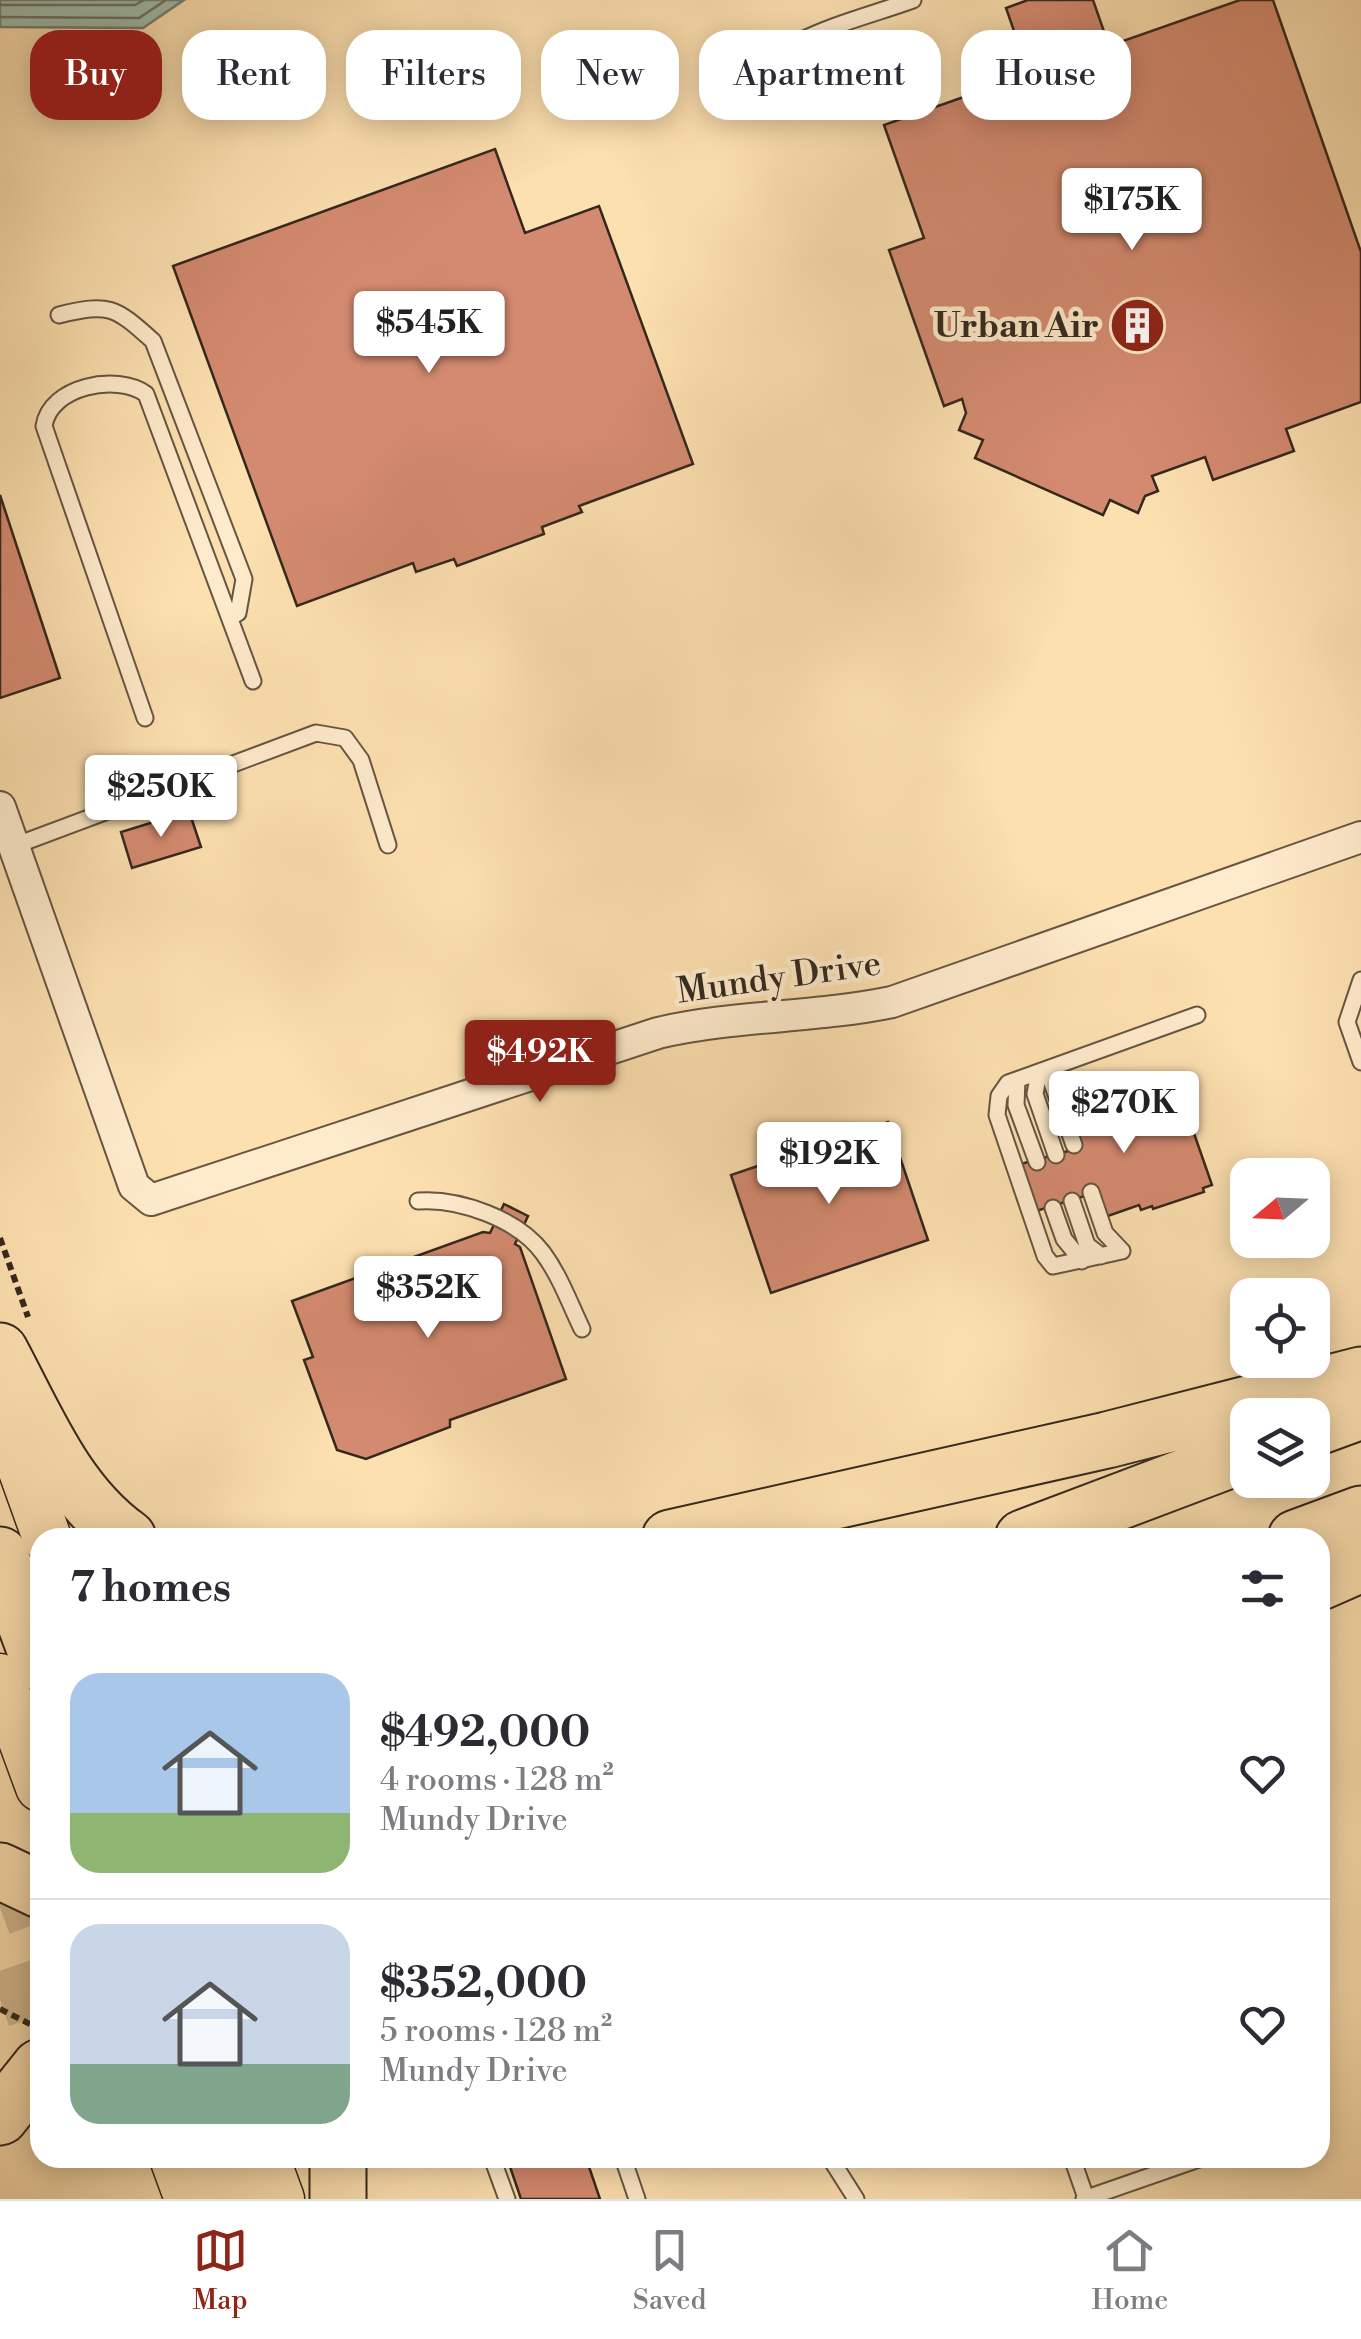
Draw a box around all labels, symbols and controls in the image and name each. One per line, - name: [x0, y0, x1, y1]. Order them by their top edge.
- chip: Buy: [30, 30, 162, 120]
- chip: Rent: [182, 30, 326, 120]
- chip: Filters: [346, 30, 521, 120]
- chip: New: [541, 30, 679, 120]
- chip: Apartment: [699, 30, 941, 120]
- chip: House: [961, 30, 1131, 120]
- pin: $175K: [1062, 168, 1202, 253]
- text: $175K: [1084, 180, 1180, 220]
- pin: $545K: [359, 291, 499, 376]
- building icon: Urban Air: [1108, 296, 1168, 356]
- text: $545K: [376, 303, 482, 343]
- place label: Urban Air: [934, 305, 1099, 348]
- pin: $250K: [91, 755, 231, 840]
- text: $250K: [107, 767, 215, 807]
- street label: Mundy Drive: [674, 942, 884, 1014]
- pin: $492K: [470, 1020, 610, 1105]
- text: $492K: [487, 1032, 593, 1072]
- pin: $270K: [1054, 1071, 1194, 1156]
- text: $270K: [1071, 1083, 1177, 1123]
- pin: $192K: [759, 1122, 899, 1207]
- text: $192K: [779, 1134, 879, 1174]
- north arrow: [1230, 1158, 1330, 1258]
- map controls: [1230, 1158, 1330, 1498]
- pin: $352K: [358, 1256, 498, 1341]
- text: $352K: [376, 1268, 480, 1308]
- button: locate: [1230, 1278, 1330, 1378]
- button: layers: [1230, 1398, 1330, 1498]
- icon: filters: [1235, 1561, 1290, 1616]
- text: 7 homes: [70, 1562, 231, 1615]
- text: $492,000: [380, 1707, 590, 1760]
- icon: home: [150, 1713, 270, 1833]
- icon: heart: [1235, 1746, 1290, 1801]
- text: 4 rooms · 128 m²: [380, 1760, 614, 1800]
- text: Mundy Drive: [380, 1800, 568, 1840]
- text: $352,000: [380, 1958, 587, 2011]
- icon: home: [150, 1964, 270, 2084]
- icon: heart: [1235, 1997, 1290, 2052]
- text: 5 rooms · 128 m²: [380, 2011, 612, 2051]
- text: Mundy Drive: [380, 2051, 568, 2091]
- tab: Map: [193, 2223, 248, 2318]
- tab: Saved: [633, 2223, 706, 2318]
- tab: Home: [1092, 2223, 1168, 2318]

